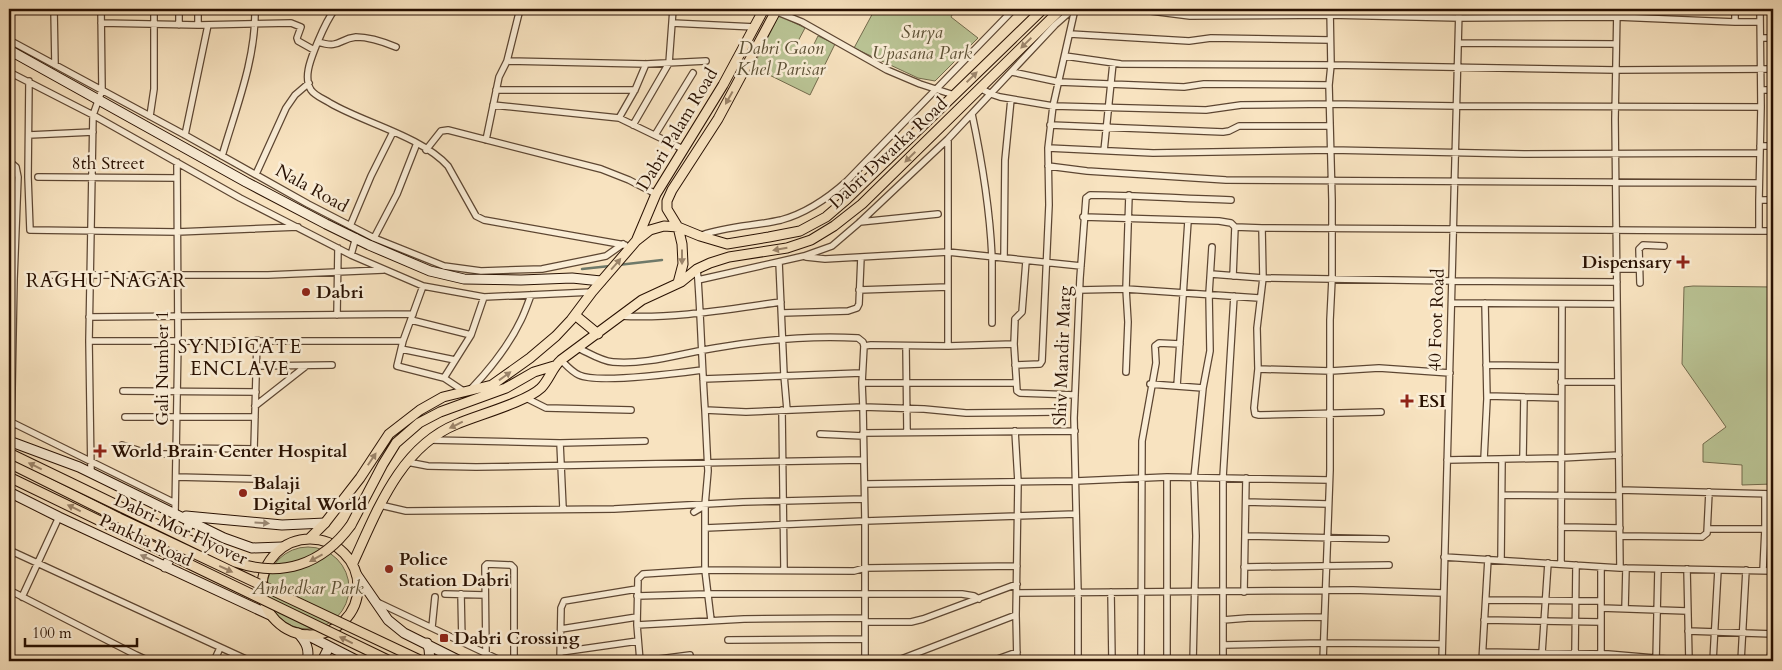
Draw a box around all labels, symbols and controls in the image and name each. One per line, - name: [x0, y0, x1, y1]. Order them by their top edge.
- park label: Surya Upasana Park: [872, 20, 972, 66]
- park label: Dabri Gaon Khel Parisar: [737, 36, 827, 82]
- one-way arrow: [1021, 37, 1033, 49]
- street label: Dabri Palam Road: [631, 63, 724, 195]
- one-way arrow: [966, 71, 978, 83]
- one-way arrow: [725, 91, 733, 106]
- street label: Dabri Dwarka Road: [824, 92, 953, 215]
- one-way arrow: [905, 150, 917, 162]
- street label: 8th Street: [72, 151, 145, 176]
- street label: Nala Road: [271, 158, 353, 219]
- one-way arrow: [772, 245, 788, 253]
- one-way arrow: [678, 249, 686, 265]
- place label: Dispensary: [1582, 250, 1673, 275]
- marker: Dispensary: [1676, 255, 1690, 269]
- one-way arrow: [610, 258, 622, 270]
- district label: RAGHU NAGAR: [26, 268, 186, 294]
- street label: 40 Foot Road: [1422, 268, 1451, 372]
- place label: Dabri: [316, 280, 364, 305]
- street label: Shiv Mandir Marg: [1048, 285, 1077, 427]
- marker: Dabri: [300, 286, 312, 298]
- street label: Gali Number 1: [150, 310, 175, 426]
- district label: SYNDICATE ENCLAVE: [178, 334, 302, 382]
- one-way arrow: [499, 371, 512, 381]
- place label: ESI: [1418, 389, 1446, 414]
- marker: ESI: [1400, 394, 1414, 408]
- one-way arrow: [449, 421, 463, 429]
- place label: World Brain Center Hospital: [110, 439, 347, 464]
- marker: World Brain Center Hospital: [93, 444, 107, 458]
- one-way arrow: [368, 452, 377, 466]
- one-way arrow: [28, 462, 43, 470]
- place label: Balaji Digital World: [253, 471, 368, 517]
- marker: Balaji Digital World: [237, 487, 249, 499]
- street label: Dabri Mor Flyover: [110, 488, 252, 572]
- one-way arrow: [67, 504, 81, 512]
- street label: Pankha Road: [95, 508, 197, 573]
- one-way arrow: [254, 520, 270, 528]
- place label: Police Station Dabri: [399, 547, 510, 593]
- one-way arrow: [140, 554, 154, 562]
- one-way arrow: [308, 554, 323, 562]
- marker: Police Station Dabri: [383, 563, 395, 575]
- one-way arrow: [219, 565, 233, 573]
- park label: Ambedkar Park: [251, 576, 364, 601]
- scale bar: [25, 615, 138, 647]
- text: 100 m: [32, 623, 72, 643]
- place label: Dabri Crossing: [454, 626, 580, 651]
- marker: Dabri Crossing: [438, 632, 450, 644]
- one-way arrow: [339, 636, 353, 644]

